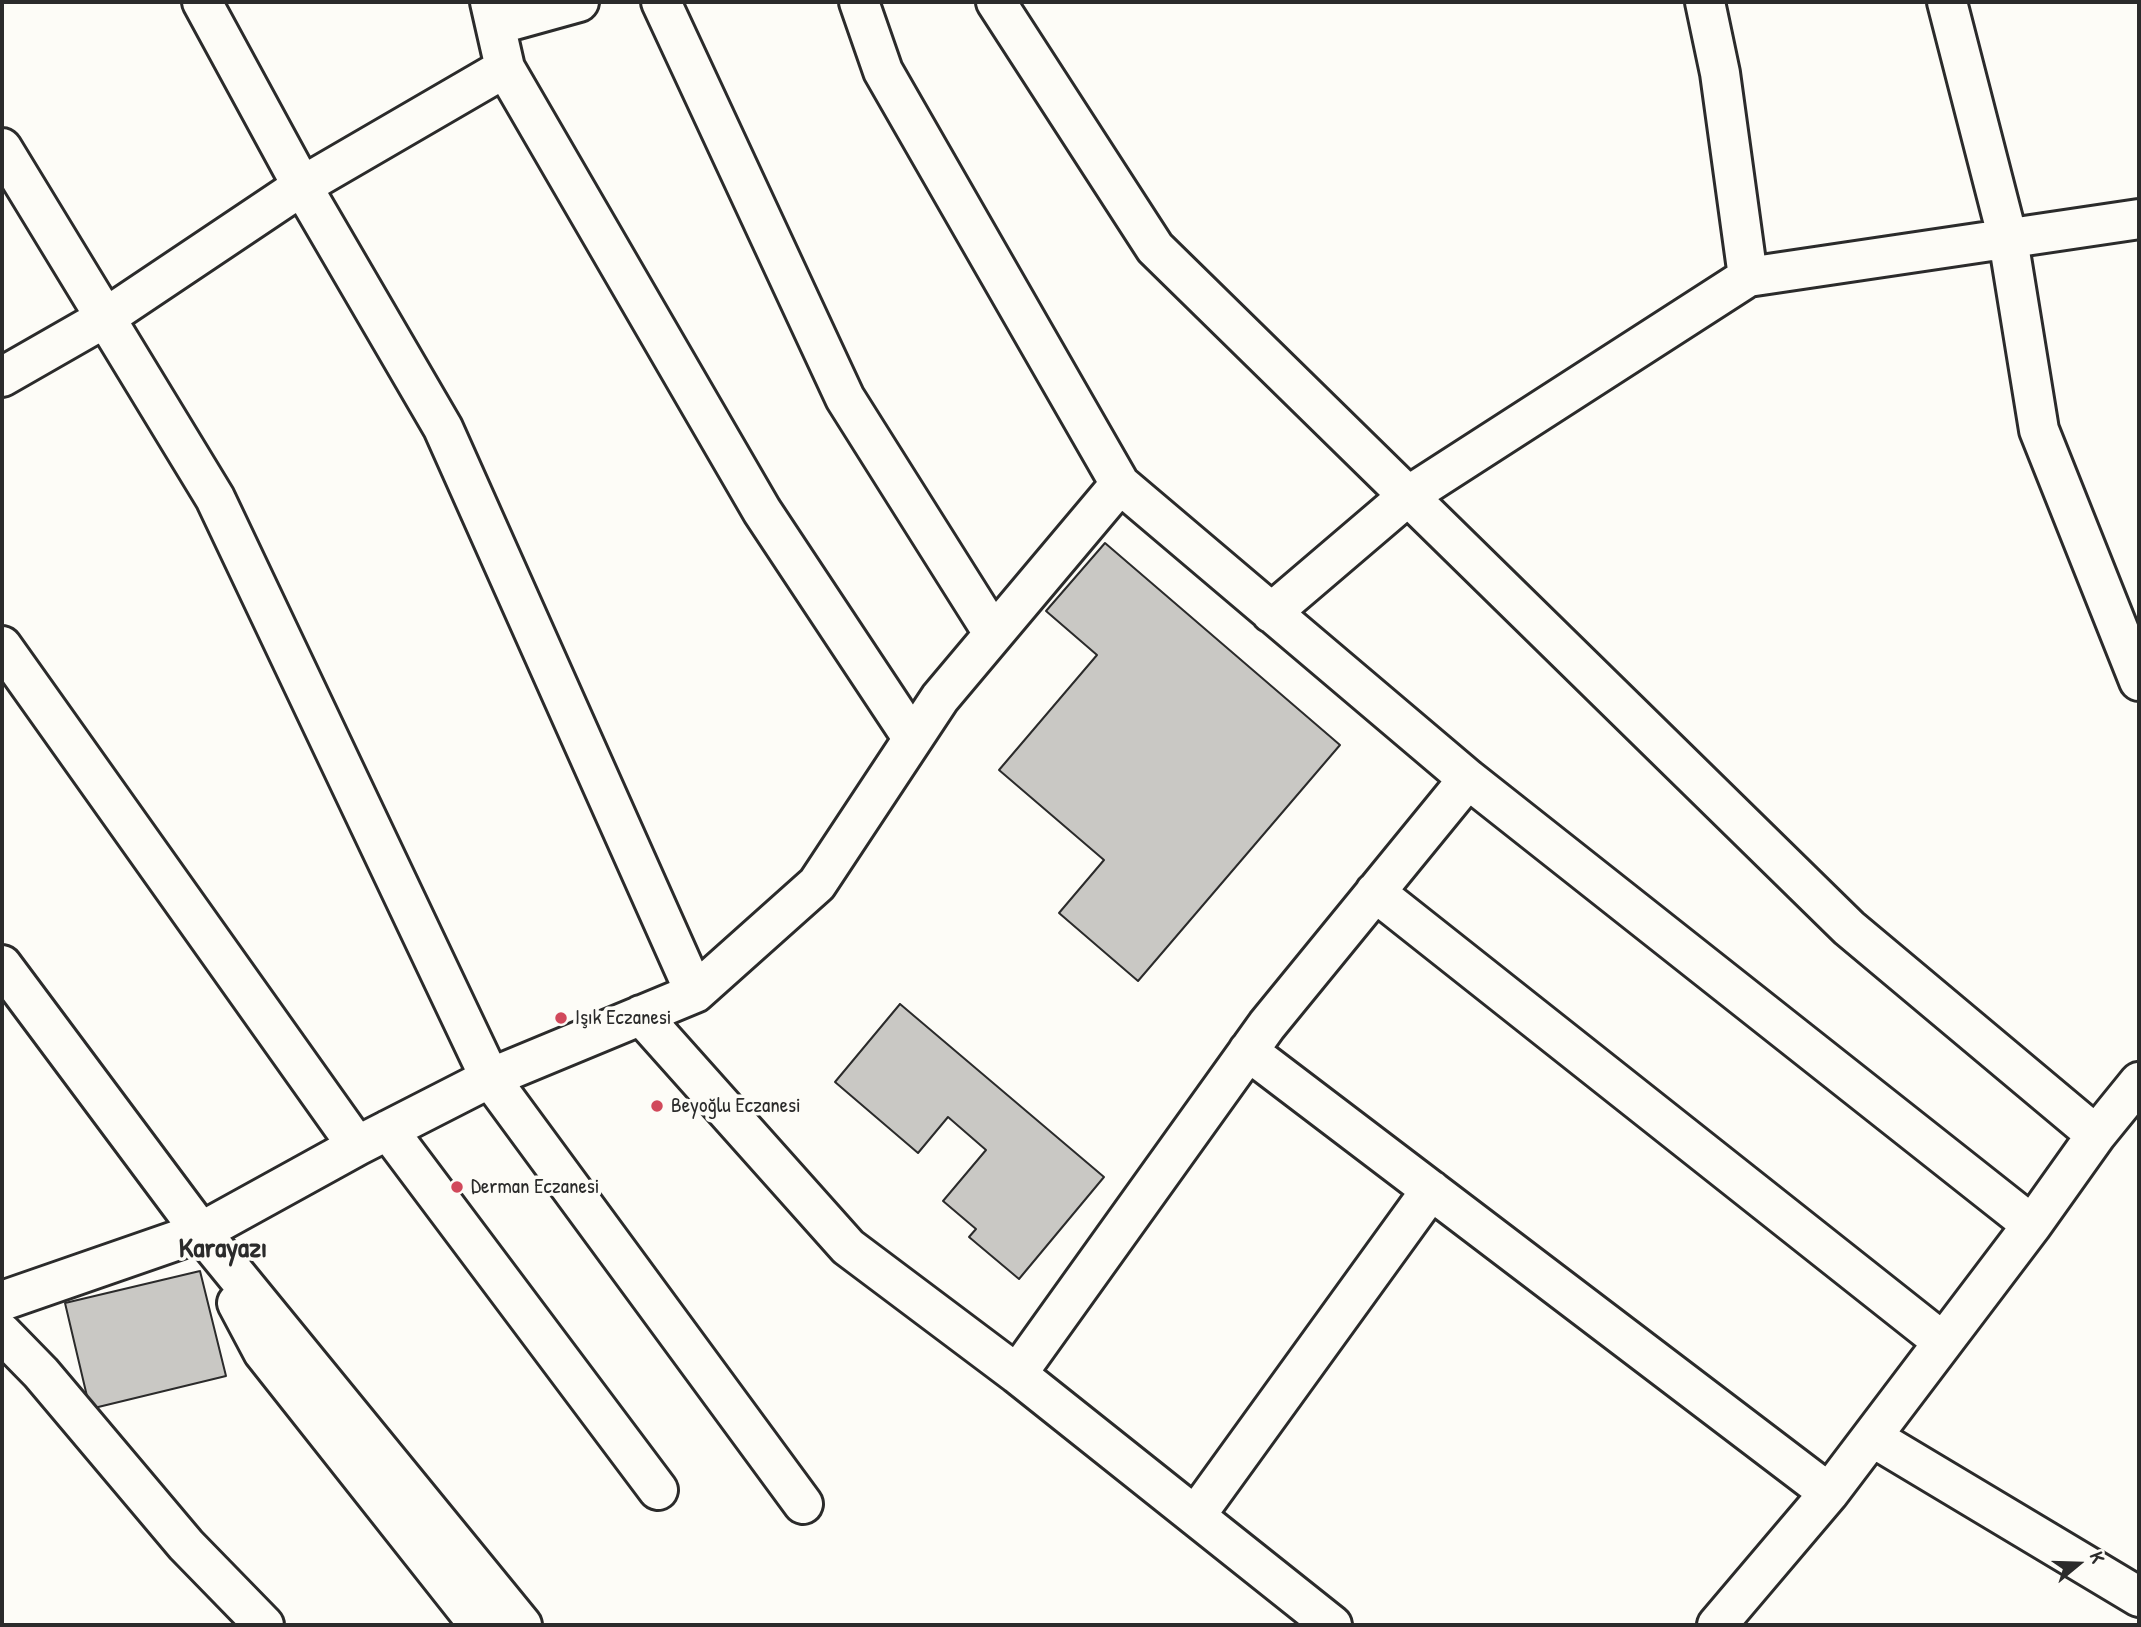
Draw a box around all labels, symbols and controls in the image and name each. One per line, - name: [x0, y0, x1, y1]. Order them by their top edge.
- place label: Işık Eczanesi: [575, 1005, 672, 1031]
- marker: Işık Eczanesi: [553, 1010, 569, 1026]
- place label: Beyoğlu Eczanesi: [671, 1093, 801, 1119]
- marker: Beyoğlu Eczanesi: [649, 1098, 665, 1114]
- place label: Derman Eczanesi: [471, 1174, 600, 1200]
- marker: Derman Eczanesi: [449, 1179, 465, 1195]
- district label: Karayazı: [179, 1233, 267, 1267]
- north arrow: [2043, 1529, 2113, 1599]
- text: K: [2084, 1548, 2112, 1566]

